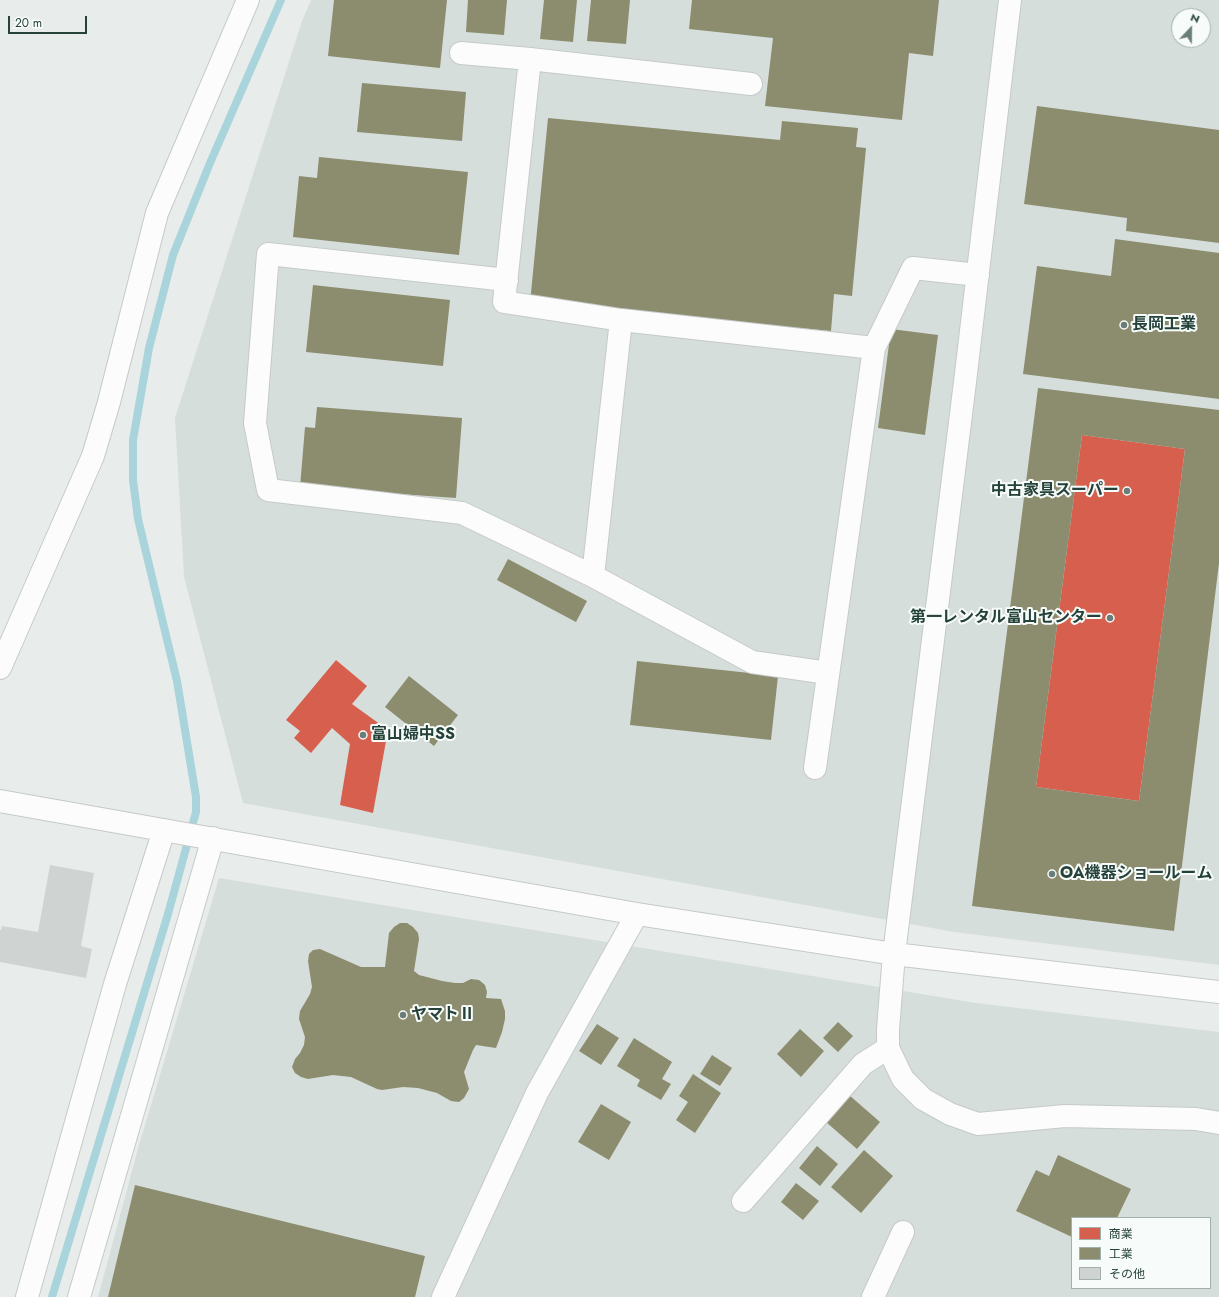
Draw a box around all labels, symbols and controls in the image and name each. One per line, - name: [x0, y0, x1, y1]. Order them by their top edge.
- scale bar: [10, 8, 89, 34]
- north arrow: [1171, 8, 1211, 48]
- text: N: [1188, 9, 1202, 27]
- text: 20 m: [15, 14, 42, 32]
- place label: 長岡工業: [1132, 315, 1196, 335]
- marker: 長岡工業: [1119, 320, 1129, 330]
- place label: 中古家具スーパー: [991, 481, 1119, 501]
- marker: 中古家具スーパー: [1122, 486, 1132, 496]
- place label: 第一レンタル富山センター: [910, 608, 1102, 628]
- marker: 第一レンタル富山センター: [1105, 613, 1115, 623]
- place label: 富山婦中SS: [371, 725, 455, 745]
- marker: 富山婦中SS: [358, 730, 368, 740]
- place label: OA機器ショールーム: [1060, 864, 1212, 884]
- marker: OA機器ショールーム: [1047, 869, 1057, 879]
- place label: ヤマトⅡ: [411, 1005, 475, 1025]
- marker: ヤマトⅡ: [398, 1010, 408, 1020]
- legend: [1071, 1217, 1211, 1289]
- text: 商業: [1109, 1225, 1133, 1243]
- text: 工業: [1109, 1245, 1133, 1263]
- text: その他: [1109, 1265, 1145, 1283]

